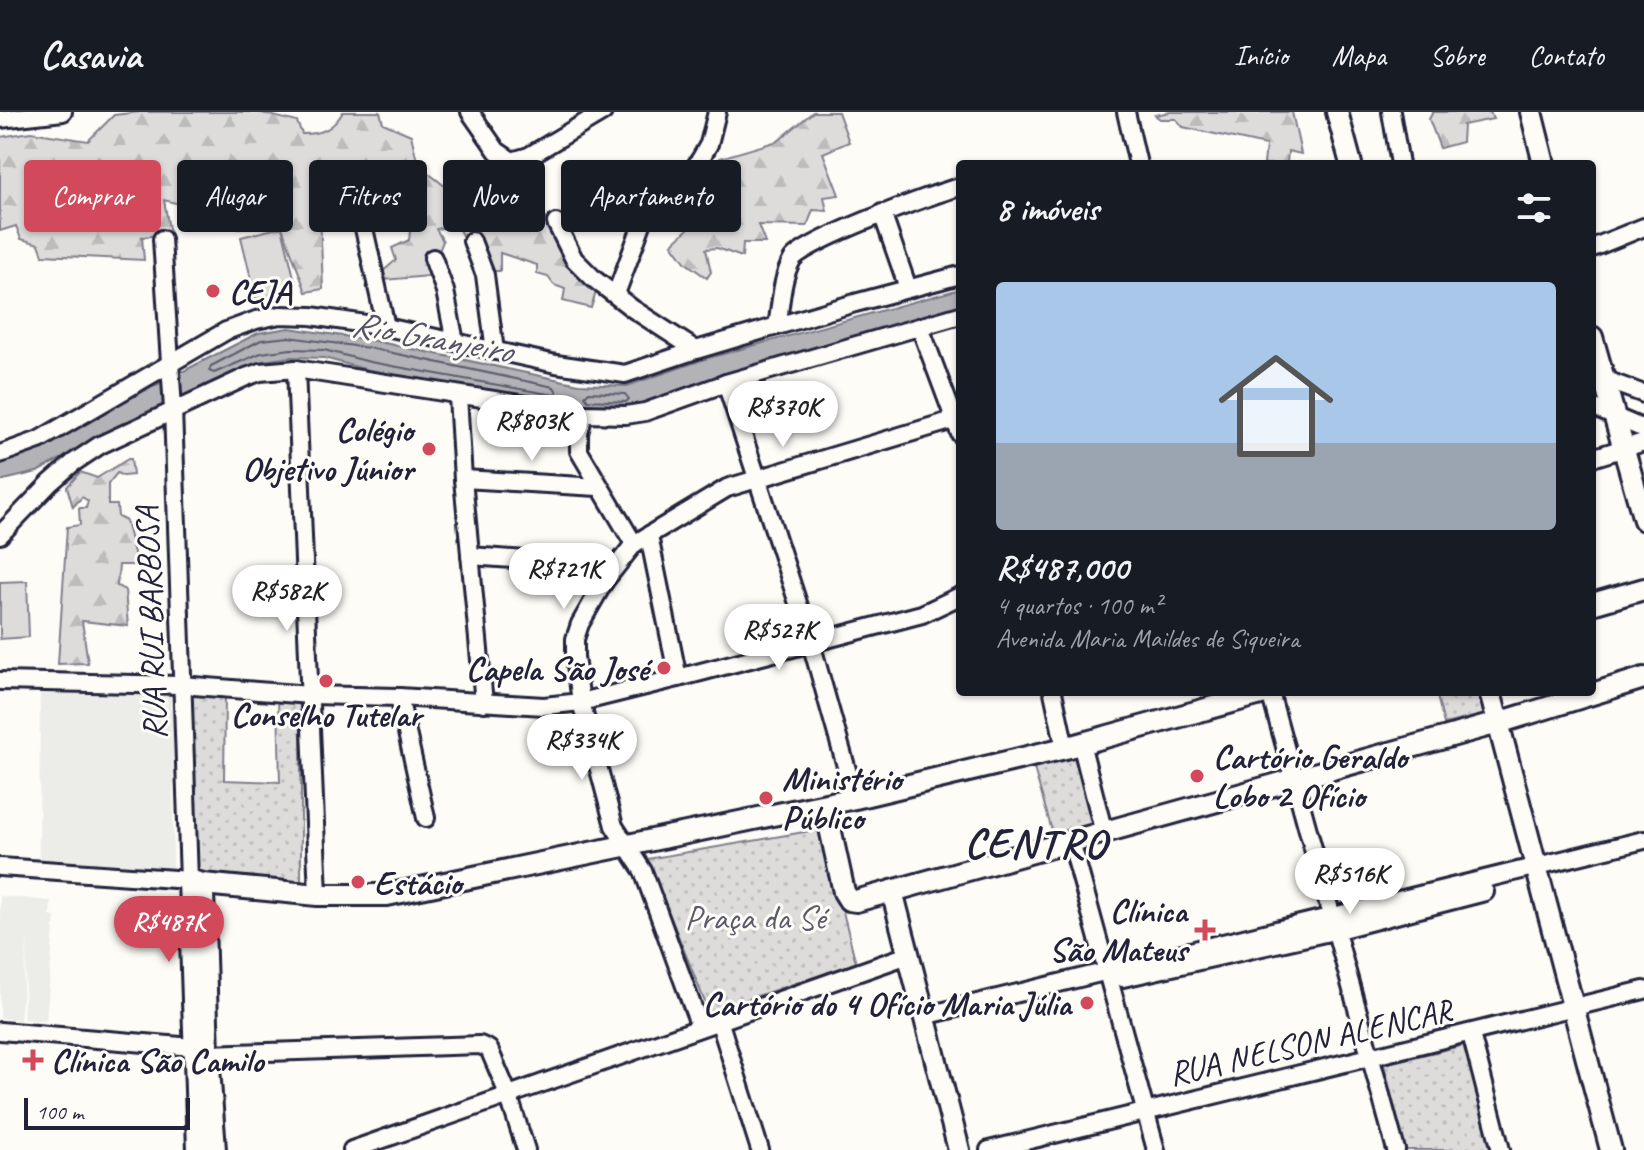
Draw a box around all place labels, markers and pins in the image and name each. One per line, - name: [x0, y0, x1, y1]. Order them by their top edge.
- place label: CEJA: [229, 270, 293, 313]
- marker: CEJA: [204, 282, 222, 300]
- pin: R$370K: [718, 381, 848, 449]
- pin: R$803K: [467, 395, 597, 463]
- place label: Colégio Objetivo Júnior: [242, 408, 417, 490]
- marker: Colégio Objetivo Júnior: [420, 440, 438, 458]
- pin: R$721K: [499, 543, 629, 611]
- pin: R$582K: [222, 565, 352, 633]
- pin: R$527K: [714, 604, 844, 672]
- place label: Capela São José: [466, 647, 653, 690]
- marker: Capela São José: [655, 659, 673, 677]
- marker: Conselho Tutelar: [317, 672, 335, 690]
- place label: Conselho Tutelar: [231, 693, 425, 736]
- pin: R$334K: [517, 714, 647, 782]
- place label: Cartório Geraldo Lobo 2 Ofício: [1213, 735, 1411, 817]
- place label: Ministério Público: [782, 757, 905, 839]
- marker: Cartório Geraldo Lobo 2 Ofício: [1188, 767, 1206, 785]
- marker: Ministério Público: [757, 789, 775, 807]
- pin: R$516K: [1285, 848, 1415, 916]
- place label: Estácio: [374, 861, 465, 904]
- marker: Estácio: [349, 873, 367, 891]
- place label: Clínica São Mateus: [1049, 889, 1190, 971]
- pin: R$487K: [104, 896, 234, 964]
- marker: Clínica São Mateus: [1194, 919, 1216, 941]
- place label: Cartório do 4 Ofício Maria Júlia: [703, 982, 1074, 1025]
- marker: Cartório do 4 Ofício Maria Júlia: [1078, 994, 1096, 1012]
- place label: Clínica São Camilo: [51, 1039, 266, 1082]
- marker: Clínica São Camilo: [22, 1049, 44, 1071]

